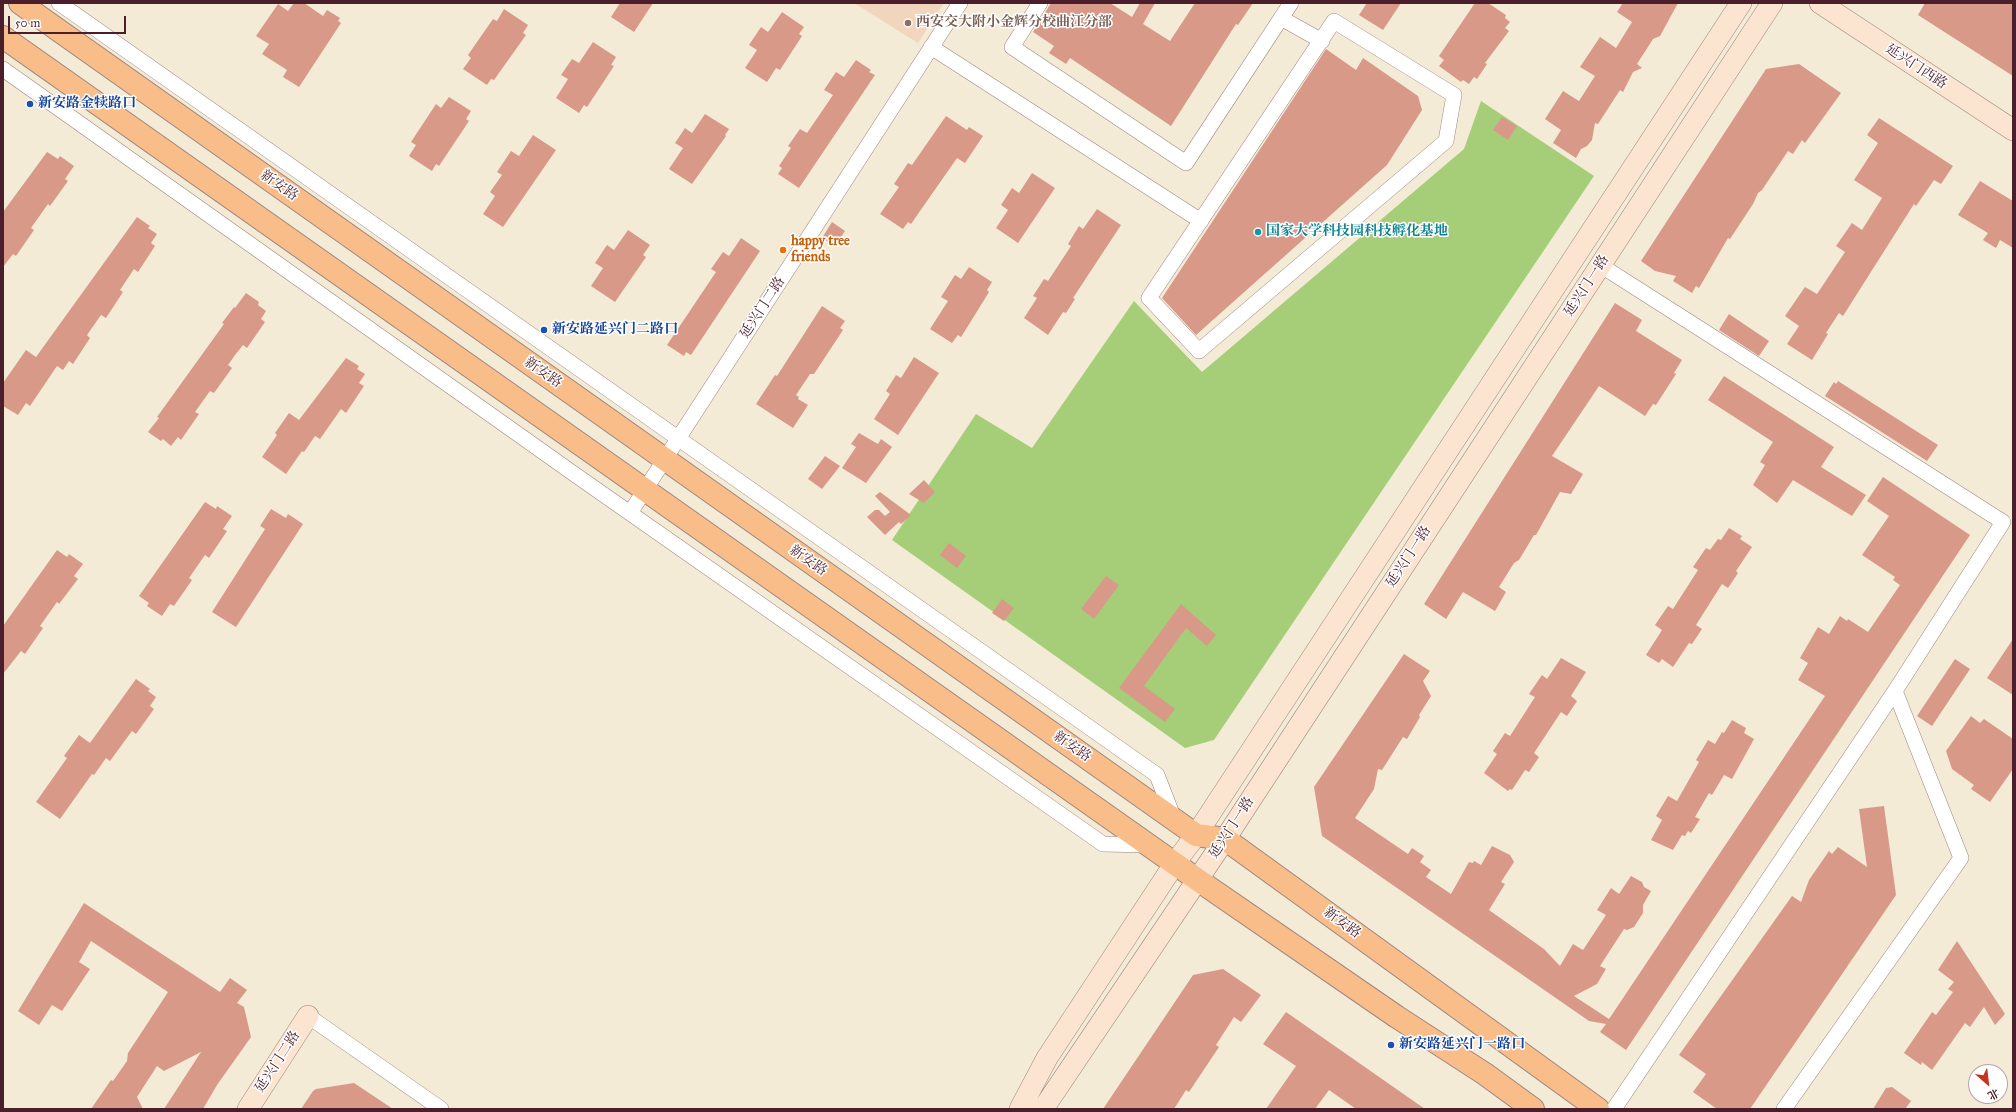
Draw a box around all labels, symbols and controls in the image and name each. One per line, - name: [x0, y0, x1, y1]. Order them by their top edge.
- scale bar: [10, 8, 128, 34]
- place label: 西安交大附小金辉分校曲江分部: [916, 15, 1112, 31]
- text: 50 m: [15, 16, 40, 30]
- marker: 西安交大附小金辉分校曲江分部: [903, 18, 913, 28]
- street label: 延兴门西路: [1882, 41, 1950, 93]
- place label: 新安路金犊路口: [38, 96, 136, 112]
- marker: 新安路金犊路口: [25, 99, 35, 109]
- street label: 新安路: [257, 167, 301, 205]
- place label: 国家大学科技园科技孵化基地: [1266, 224, 1448, 240]
- marker: 国家大学科技园科技孵化基地: [1253, 227, 1263, 237]
- place label: happy tree friends: [791, 234, 850, 266]
- marker: happy tree friends: [778, 245, 788, 255]
- street label: 延兴门一路: [1561, 252, 1613, 320]
- street label: 延兴门二路: [737, 274, 789, 342]
- place label: 新安路延兴门二路口: [552, 322, 678, 338]
- marker: 新安路延兴门二路口: [539, 325, 549, 335]
- street label: 新安路: [521, 354, 565, 392]
- street label: 延兴门一路: [1383, 523, 1435, 591]
- street label: 新安路: [786, 542, 830, 580]
- street label: 新安路: [1050, 728, 1094, 766]
- street label: 延兴门一路: [1206, 794, 1258, 862]
- street label: 新安路: [1320, 904, 1364, 942]
- street label: 延兴门二路: [252, 1028, 304, 1096]
- place label: 新安路延兴门一路口: [1399, 1037, 1525, 1053]
- marker: 新安路延兴门一路口: [1386, 1040, 1396, 1050]
- north arrow: [1968, 1064, 2008, 1104]
- text: 北: [1985, 1086, 2001, 1102]

